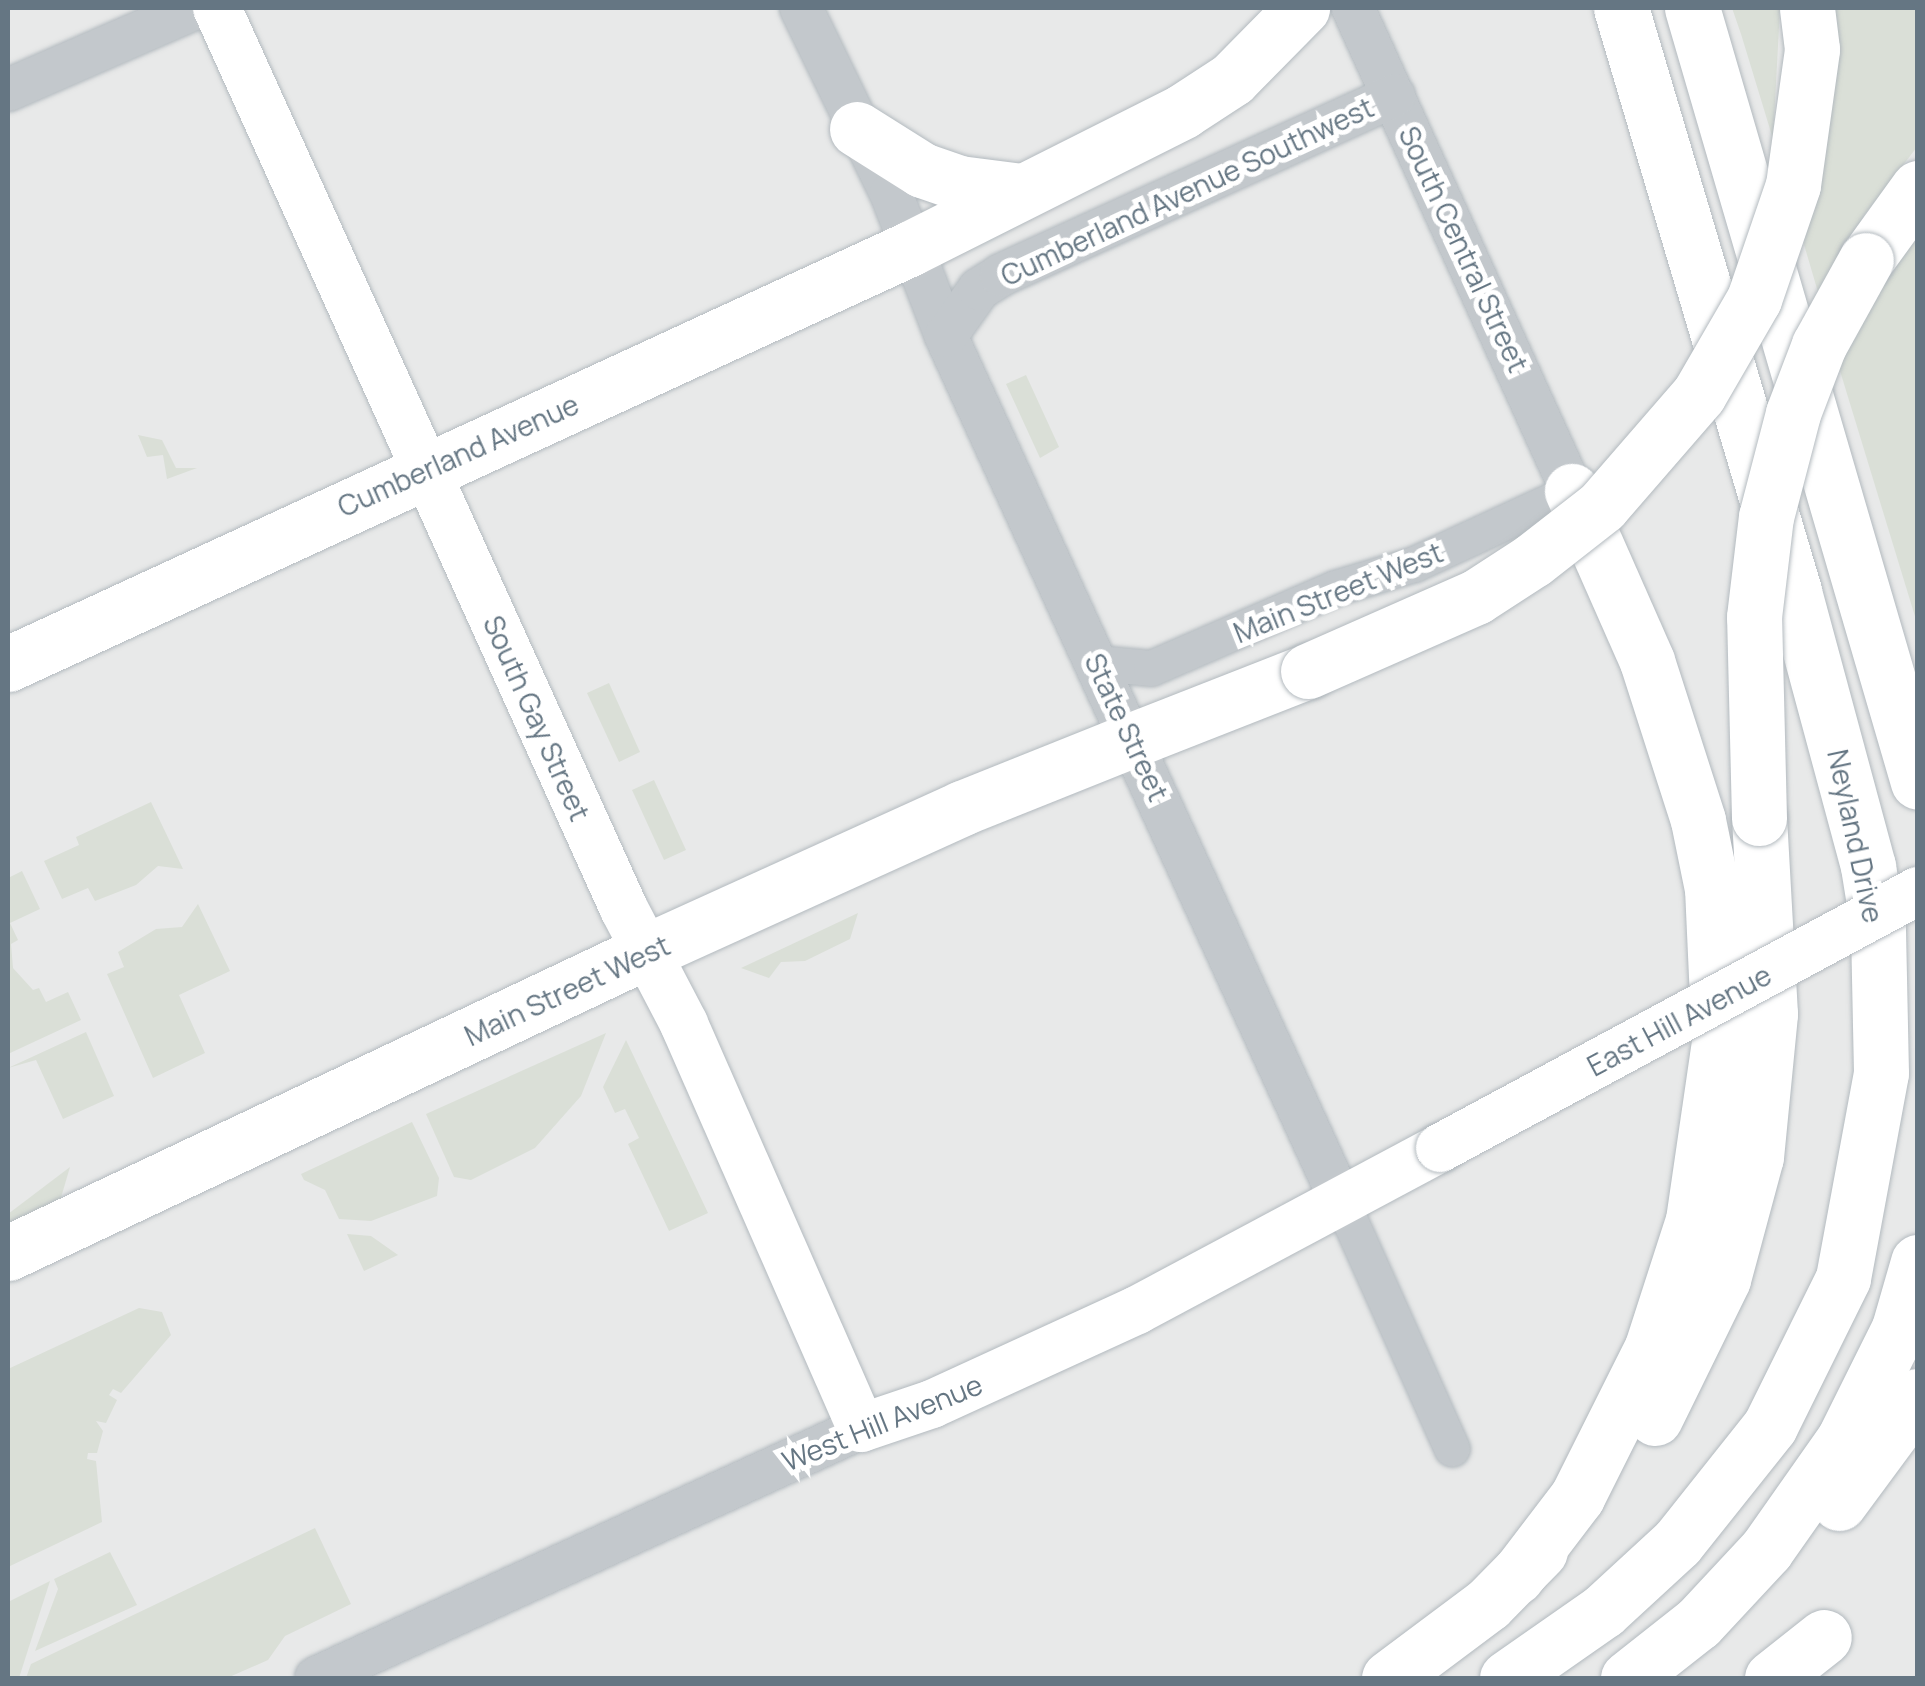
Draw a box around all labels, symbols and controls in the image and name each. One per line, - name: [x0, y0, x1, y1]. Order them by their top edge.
- street label: Cumberland Avenue Southwest: [995, 90, 1379, 292]
- street label: South Central Street: [1392, 121, 1536, 377]
- street label: Cumberland Avenue: [332, 387, 584, 523]
- street label: Main Street West: [1229, 535, 1447, 649]
- street label: South Gay Street: [477, 610, 597, 826]
- street label: State Street: [1078, 648, 1176, 806]
- street label: Neyland Drive: [1821, 746, 1891, 926]
- street label: Main Street West: [459, 928, 675, 1052]
- street label: East Hill Avenue: [1581, 957, 1777, 1083]
- street label: West Hill Avenue: [777, 1367, 987, 1477]

